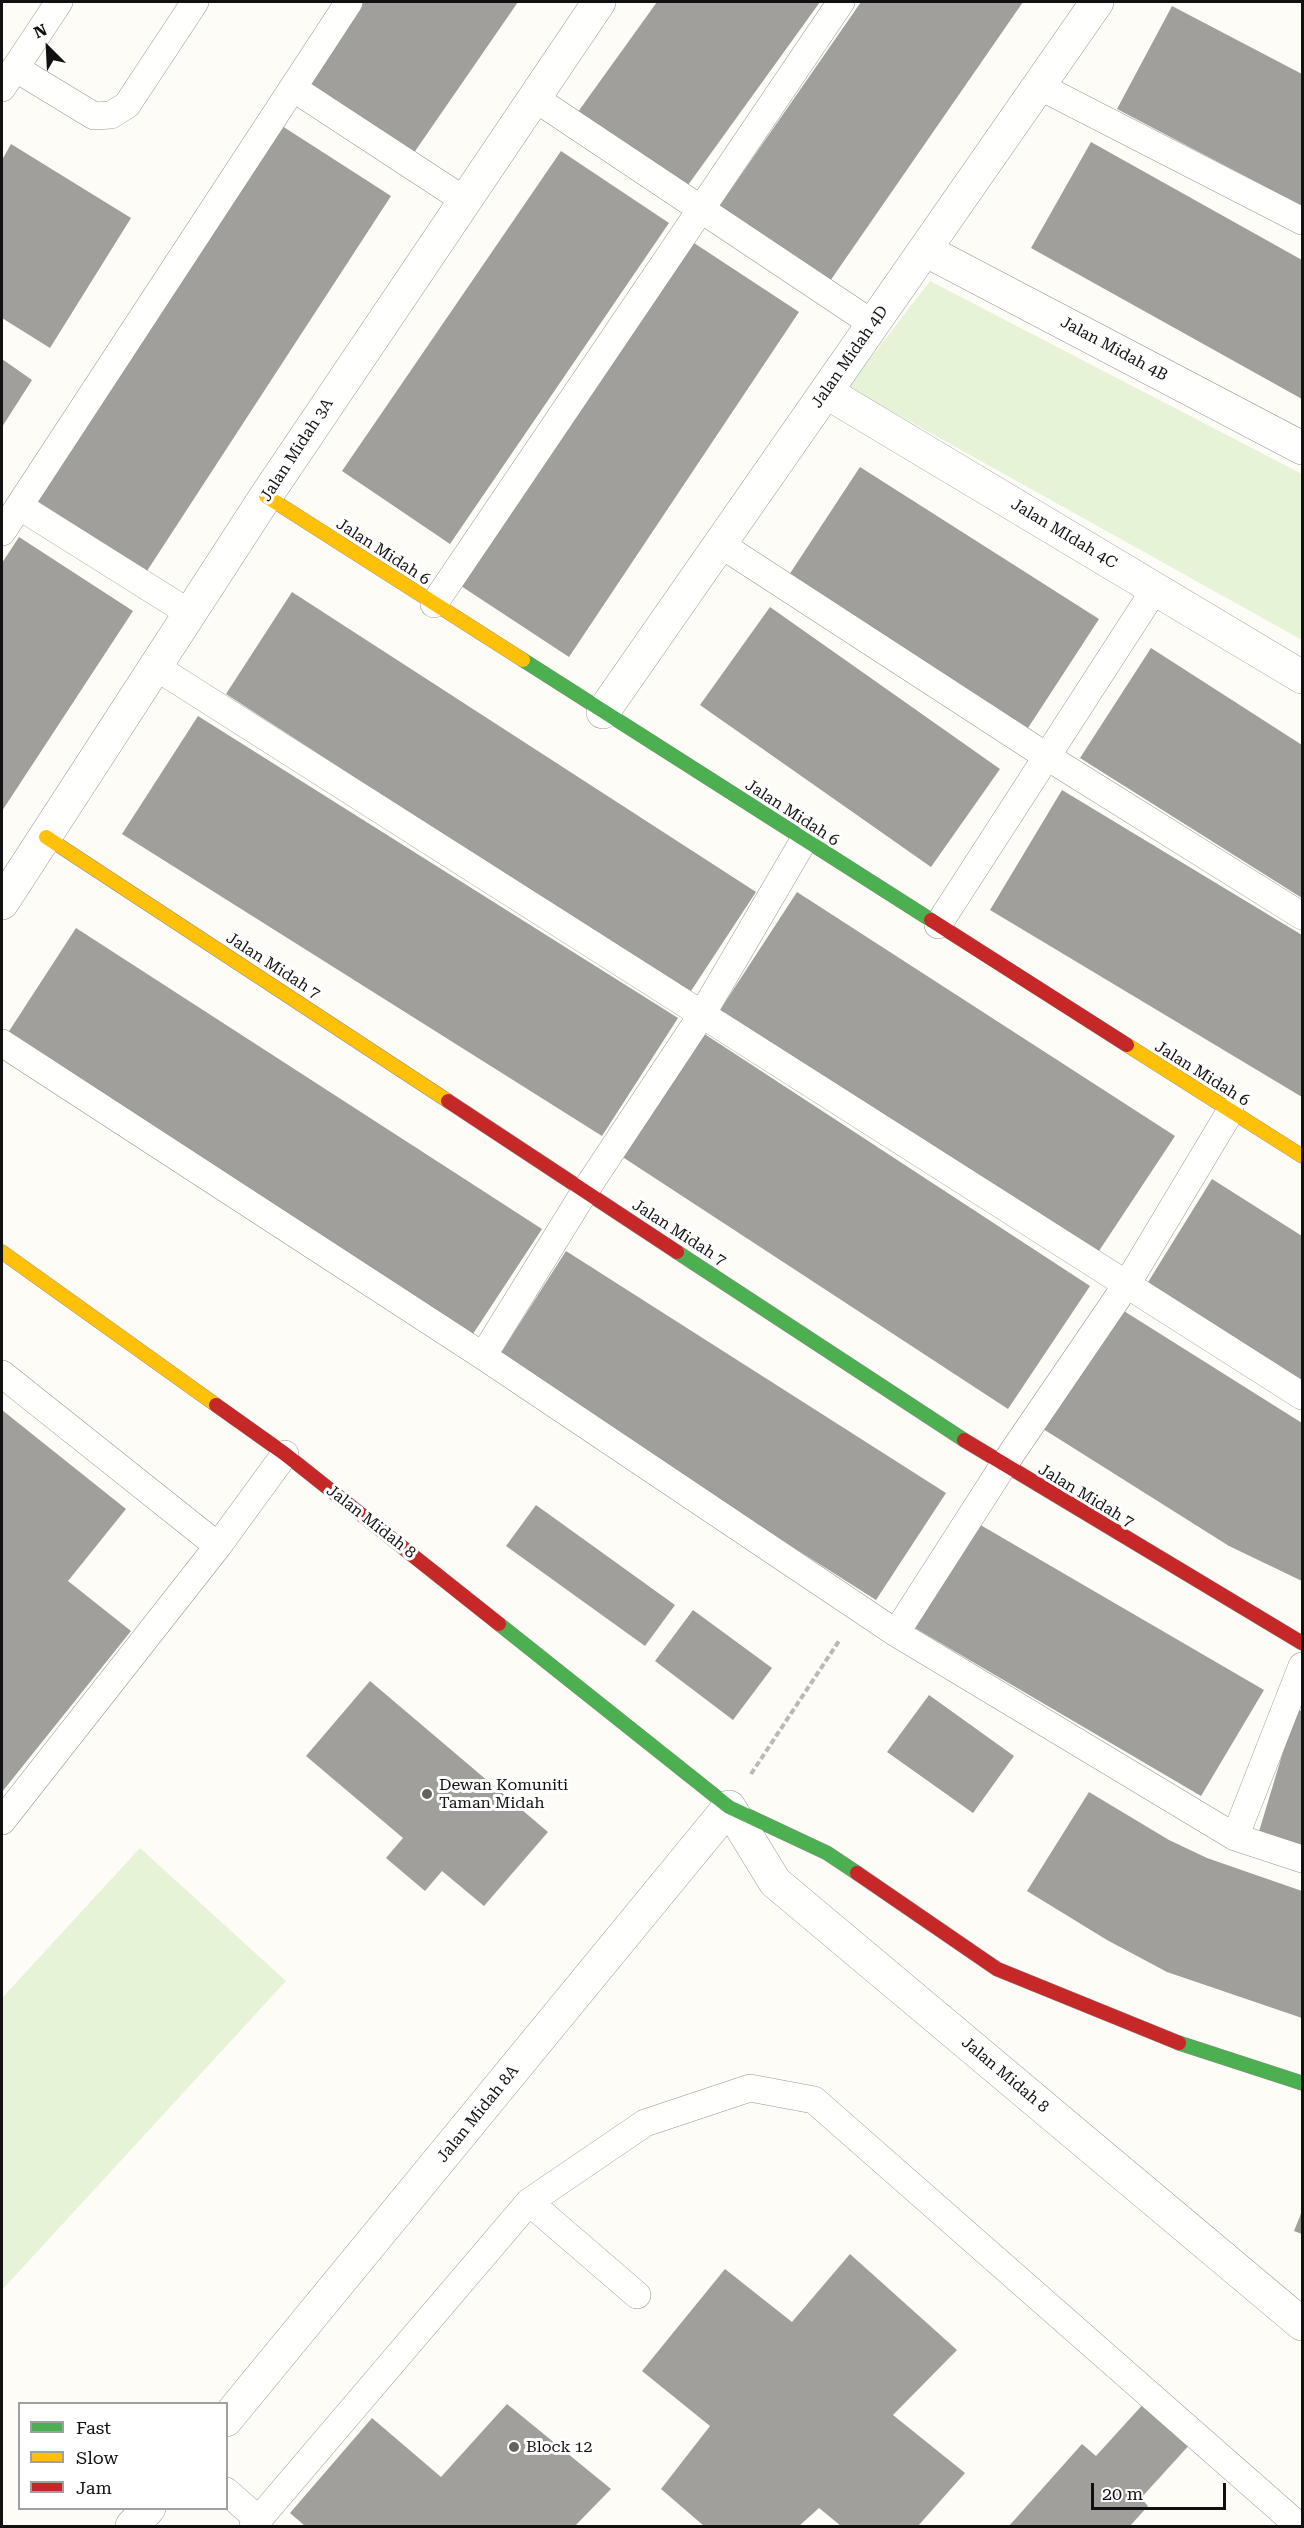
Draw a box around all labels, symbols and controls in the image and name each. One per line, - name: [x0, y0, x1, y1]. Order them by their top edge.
- north arrow: [18, 18, 78, 78]
- text: N: [31, 20, 50, 42]
- street label: Jalan Midah 4D: [808, 302, 892, 412]
- street label: Jalan Midah 4B: [1057, 313, 1171, 385]
- street label: Jalan Midah 3A: [257, 395, 337, 505]
- street label: Jalan MIdah 4C: [1008, 495, 1120, 573]
- street label: Jalan Midah 6: [333, 515, 433, 589]
- street label: Jalan Midah 6: [742, 776, 842, 850]
- street label: Jalan Midah 7: [223, 929, 323, 1003]
- street label: Jalan Midah 6: [1151, 1037, 1253, 1111]
- street label: Jalan Midah 7: [629, 1196, 729, 1270]
- street label: Jalan Midah 7: [1035, 1460, 1137, 1532]
- street label: Jalan Midah 8: [323, 1481, 419, 1563]
- place label: Dewan Komuniti Taman Midah: [439, 1775, 568, 1813]
- marker: Dewan Komuniti Taman Midah: [420, 1787, 434, 1801]
- street label: Jalan Midah 8: [957, 2033, 1053, 2117]
- street label: Jalan Midah 8A: [433, 2062, 523, 2166]
- legend: [18, 2402, 228, 2510]
- text: Fast: [76, 2417, 111, 2438]
- place label: Block 12: [526, 2437, 593, 2457]
- marker: Block 12: [507, 2440, 521, 2454]
- text: Slow: [76, 2447, 118, 2468]
- scale bar: [1094, 2471, 1229, 2509]
- text: Jam: [76, 2477, 112, 2498]
- text: 20 m: [1102, 2483, 1143, 2504]

